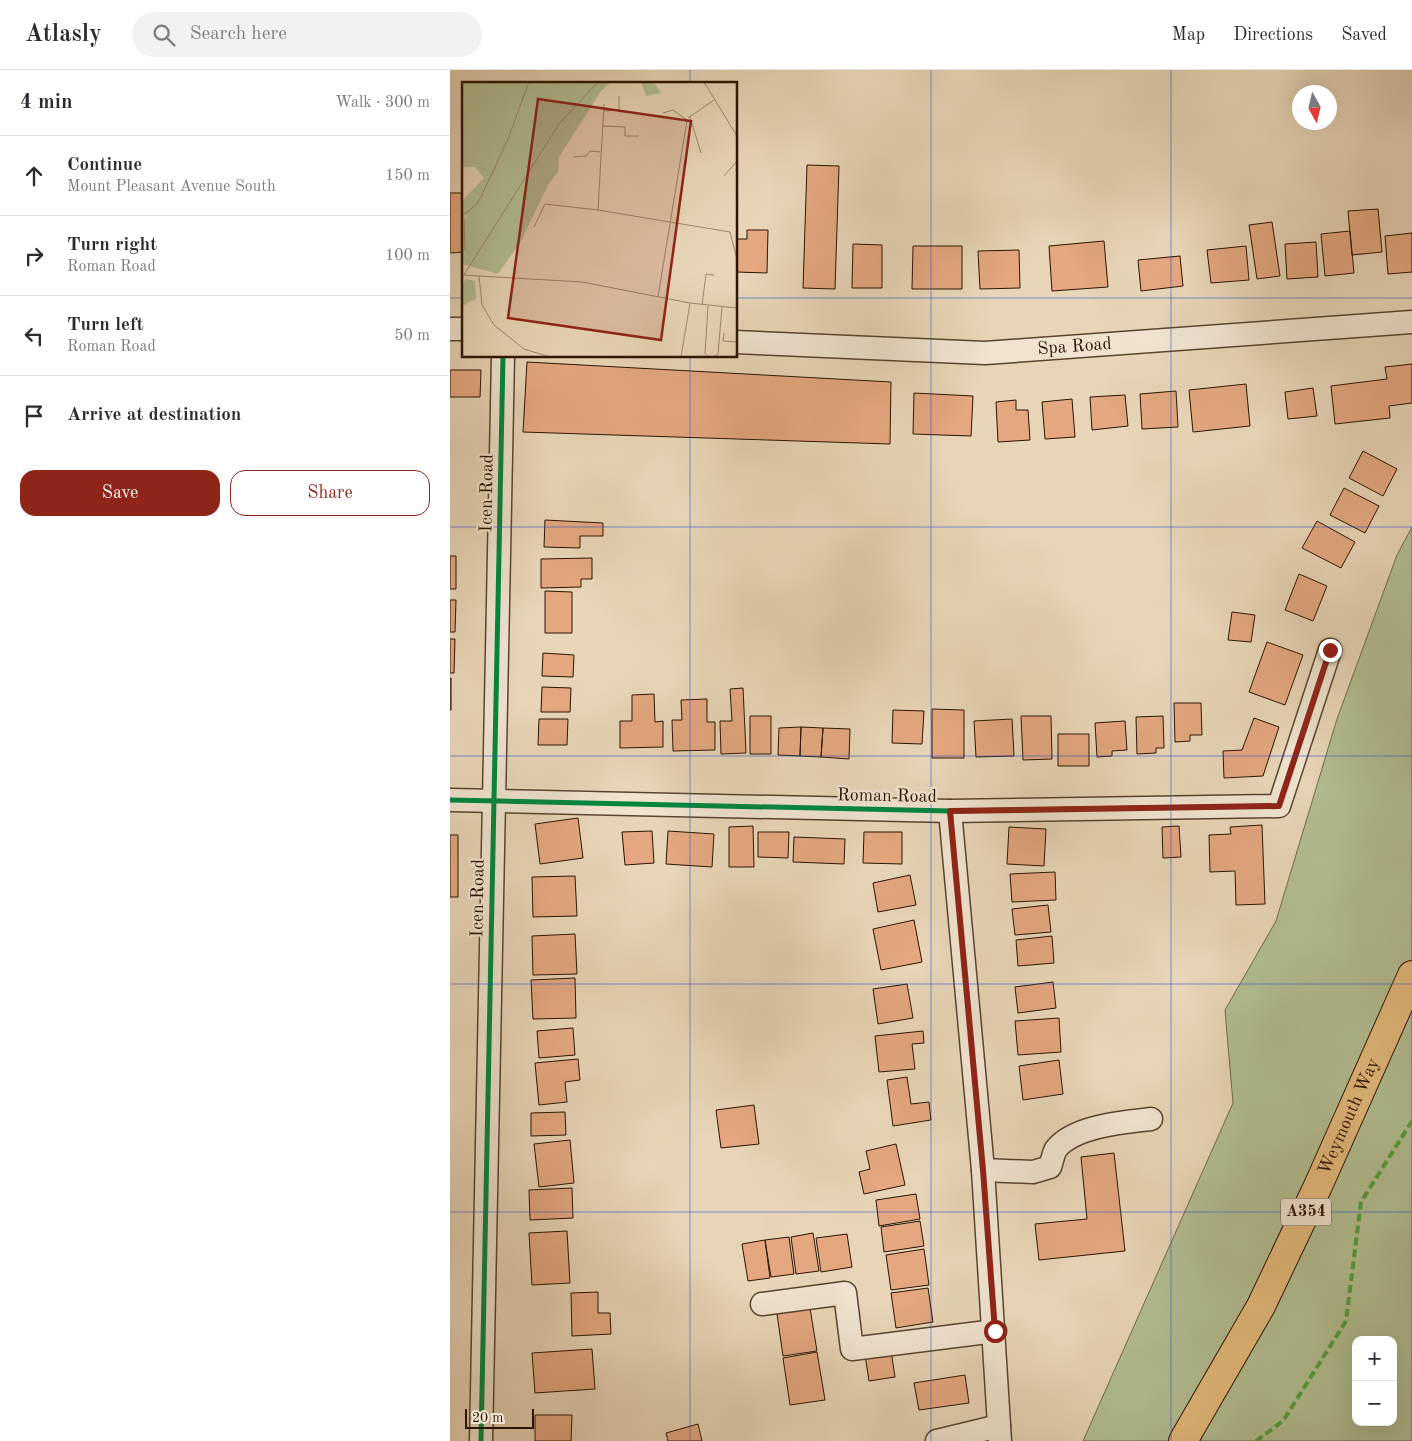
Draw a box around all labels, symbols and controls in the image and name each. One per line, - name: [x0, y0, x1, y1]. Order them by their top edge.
- search box: [132, 12, 482, 57]
- icon: search: [150, 21, 178, 49]
- text: Atlasly: [25, 23, 102, 47]
- text: Search here: [190, 25, 287, 44]
- text: Map: [1172, 26, 1205, 44]
- text: Directions: [1233, 26, 1313, 44]
- text: Saved: [1341, 26, 1387, 44]
- inset map: [462, 82, 738, 358]
- north arrow: [1292, 85, 1337, 130]
- text: 4 min: [20, 92, 73, 113]
- text: Walk · 300 m: [335, 95, 430, 111]
- text: Continue: [67, 156, 142, 175]
- icon: ahead: [20, 162, 48, 190]
- text: 150 m: [385, 168, 430, 184]
- text: Mount Pleasant Avenue South: [67, 179, 276, 195]
- text: Turn right: [67, 236, 157, 255]
- icon: right: [20, 242, 48, 270]
- text: 100 m: [385, 248, 430, 264]
- text: Roman Road: [67, 259, 156, 275]
- text: Turn left: [67, 316, 144, 335]
- icon: left: [20, 322, 48, 350]
- text: 50 m: [394, 328, 430, 344]
- street label: Spa Road: [1037, 335, 1112, 358]
- text: Roman Road: [67, 339, 156, 355]
- icon: arrive: [20, 402, 48, 430]
- text: Arrive at destination: [67, 406, 241, 425]
- street label: Icen Road: [477, 454, 497, 532]
- button: Save: [20, 470, 220, 516]
- button: Share: [230, 470, 430, 516]
- route end: [1319, 639, 1342, 662]
- street label: Roman Road: [837, 786, 937, 806]
- street label: Icen Road: [468, 859, 488, 937]
- street label: Weymouth Way: [1315, 1055, 1383, 1177]
- road number: A354: [1281, 1198, 1331, 1226]
- route start: [984, 1320, 1007, 1343]
- map controls: [1352, 1336, 1397, 1426]
- button: +: [1352, 1336, 1397, 1381]
- button: −: [1352, 1381, 1397, 1426]
- scale bar: [465, 1406, 534, 1429]
- text: 20 m: [472, 1411, 503, 1425]

